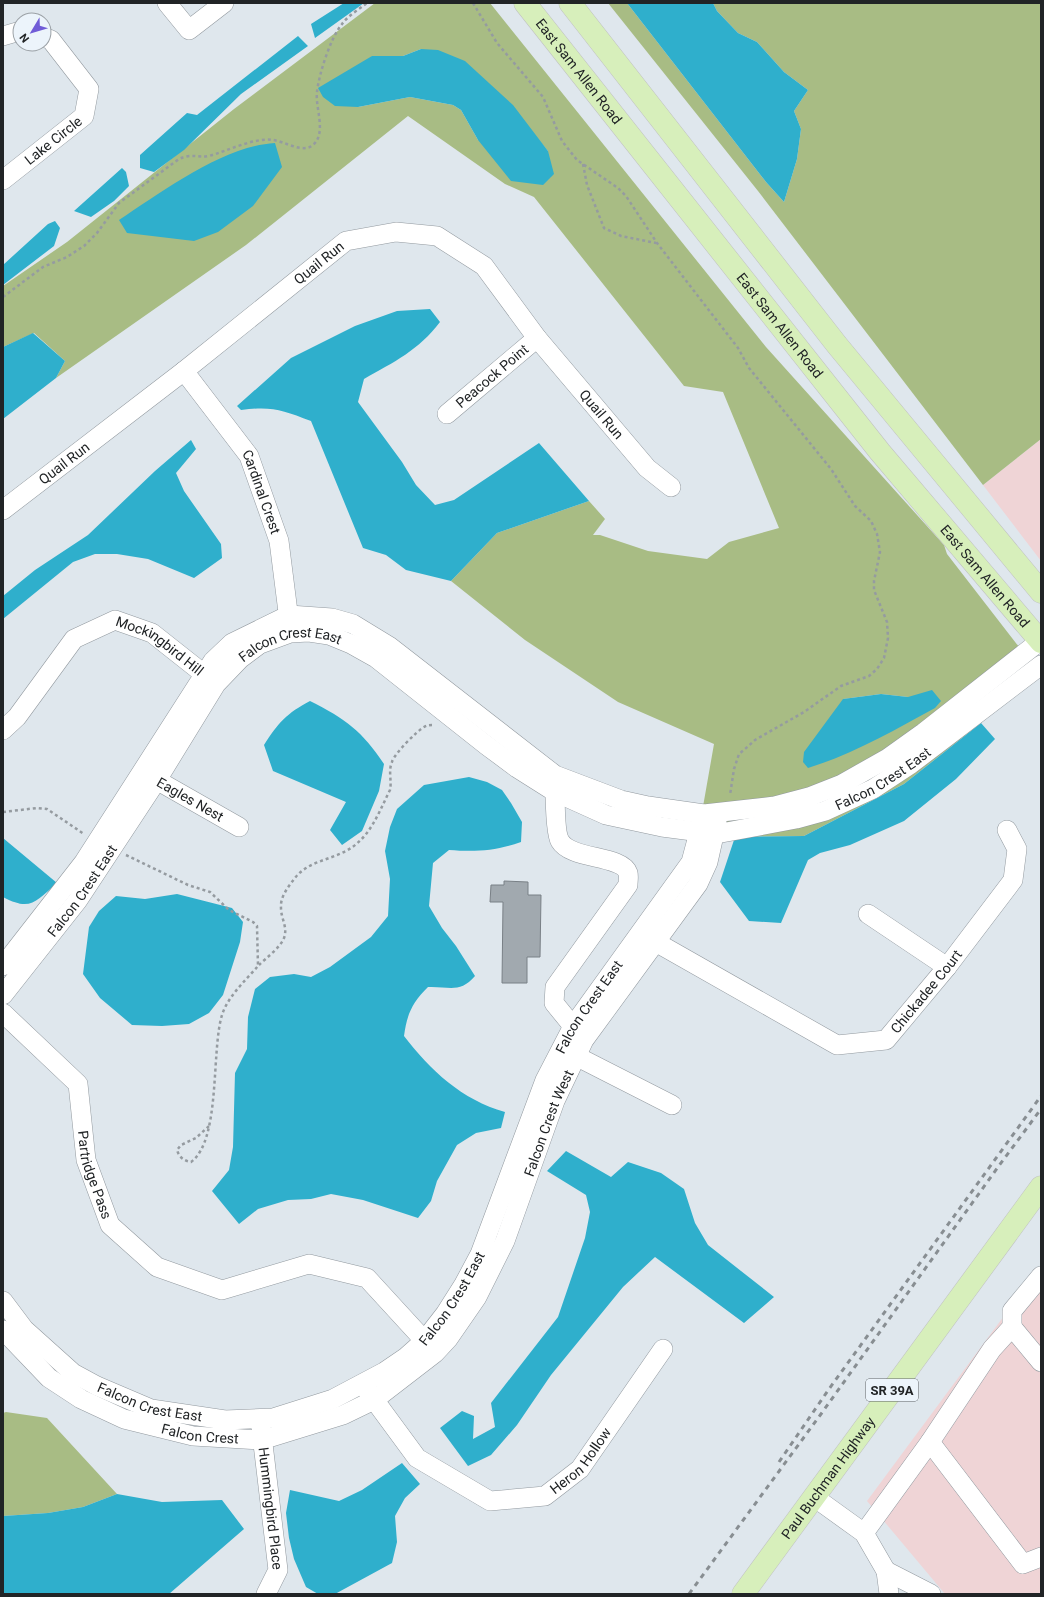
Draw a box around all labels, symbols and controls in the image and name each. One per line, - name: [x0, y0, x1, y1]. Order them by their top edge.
- north arrow: [12, 12, 52, 52]
- street label: East Sam Allen Road: [533, 16, 625, 127]
- text: N: [17, 31, 32, 45]
- street label: Lake Circle: [21, 113, 85, 168]
- street label: Quail Run: [291, 238, 347, 288]
- street label: East Sam Allen Road: [734, 270, 826, 381]
- street label: Peacock Point: [453, 341, 532, 411]
- street label: Quail Run: [576, 386, 627, 442]
- street label: Quail Run: [36, 439, 92, 488]
- street label: Cardinal Crest: [239, 446, 284, 536]
- street label: East Sam Allen Road: [937, 522, 1033, 631]
- street label: Mockingbird Hill: [114, 613, 207, 679]
- street label: Falcon Crest East: [236, 624, 345, 665]
- street label: Falcon Crest East: [832, 744, 934, 813]
- street label: Eagles Nest: [154, 774, 227, 825]
- street label: Falcon Crest East: [44, 841, 120, 940]
- street label: Chickadee Court: [887, 946, 965, 1036]
- street label: Falcon Crest East: [552, 957, 626, 1056]
- street label: Falcon Crest West: [521, 1067, 577, 1179]
- street label: Partridge Pass: [75, 1130, 115, 1221]
- street label: Falcon Crest East: [416, 1248, 488, 1349]
- street label: Falcon Crest East: [95, 1379, 204, 1425]
- road number: SR 39A: [866, 1379, 918, 1401]
- street label: Paul Buchman Highway: [778, 1413, 878, 1542]
- street label: Falcon Crest: [160, 1421, 240, 1447]
- street label: Heron Hollow: [547, 1424, 615, 1497]
- street label: Hummingbird Place: [255, 1446, 286, 1571]

